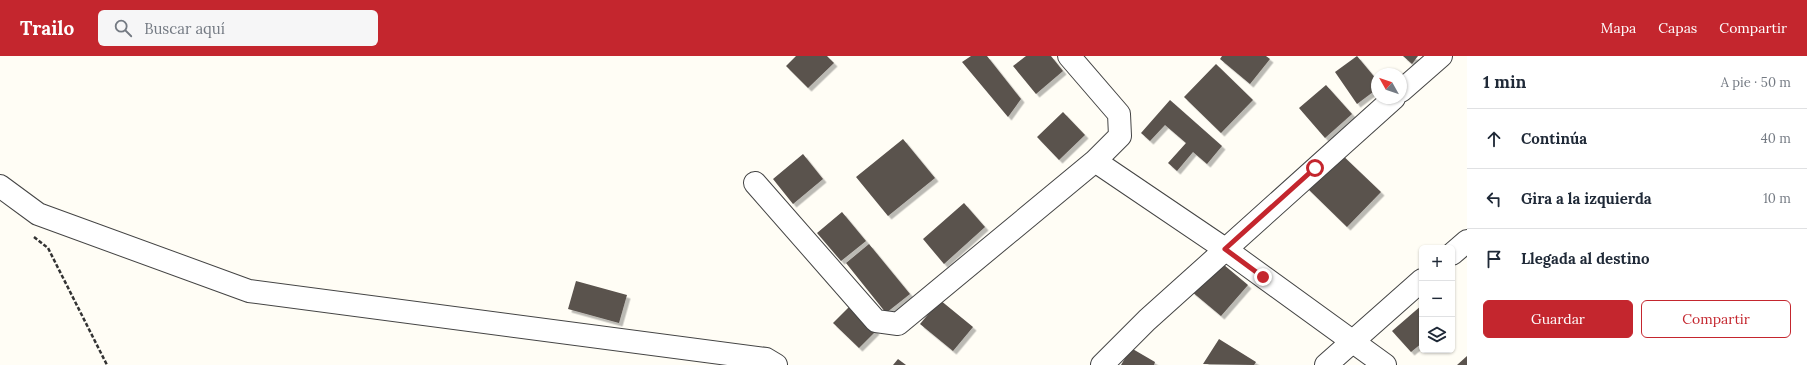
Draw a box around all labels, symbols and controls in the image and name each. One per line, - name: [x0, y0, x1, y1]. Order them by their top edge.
- search box: [98, 10, 378, 46]
- text: Trailo: [20, 16, 74, 40]
- icon: search: [112, 17, 134, 39]
- text: Buscar aquí: [144, 19, 225, 38]
- text: Mapa: [1601, 19, 1636, 37]
- text: Capas: [1658, 19, 1697, 37]
- text: Compartir: [1719, 19, 1787, 37]
- north arrow: [1371, 68, 1407, 104]
- text: 1 min: [1483, 71, 1526, 93]
- text: A pie · 50 m: [1721, 74, 1791, 91]
- icon: ahead: [1483, 128, 1505, 150]
- text: Continúa: [1521, 129, 1587, 148]
- text: 40 m: [1761, 130, 1791, 147]
- route start: [1306, 159, 1324, 177]
- icon: left: [1483, 188, 1505, 210]
- text: Gira a la izquierda: [1521, 189, 1652, 208]
- text: 10 m: [1763, 190, 1791, 207]
- map controls: [1419, 245, 1455, 353]
- button: +: [1419, 245, 1455, 281]
- icon: arrive: [1483, 248, 1505, 270]
- text: Llegada al destino: [1521, 249, 1650, 268]
- route end: [1254, 268, 1272, 286]
- button: −: [1419, 281, 1455, 317]
- button: Guardar: [1483, 300, 1633, 338]
- button: Compartir: [1641, 300, 1791, 338]
- button: layers: [1419, 317, 1455, 353]

